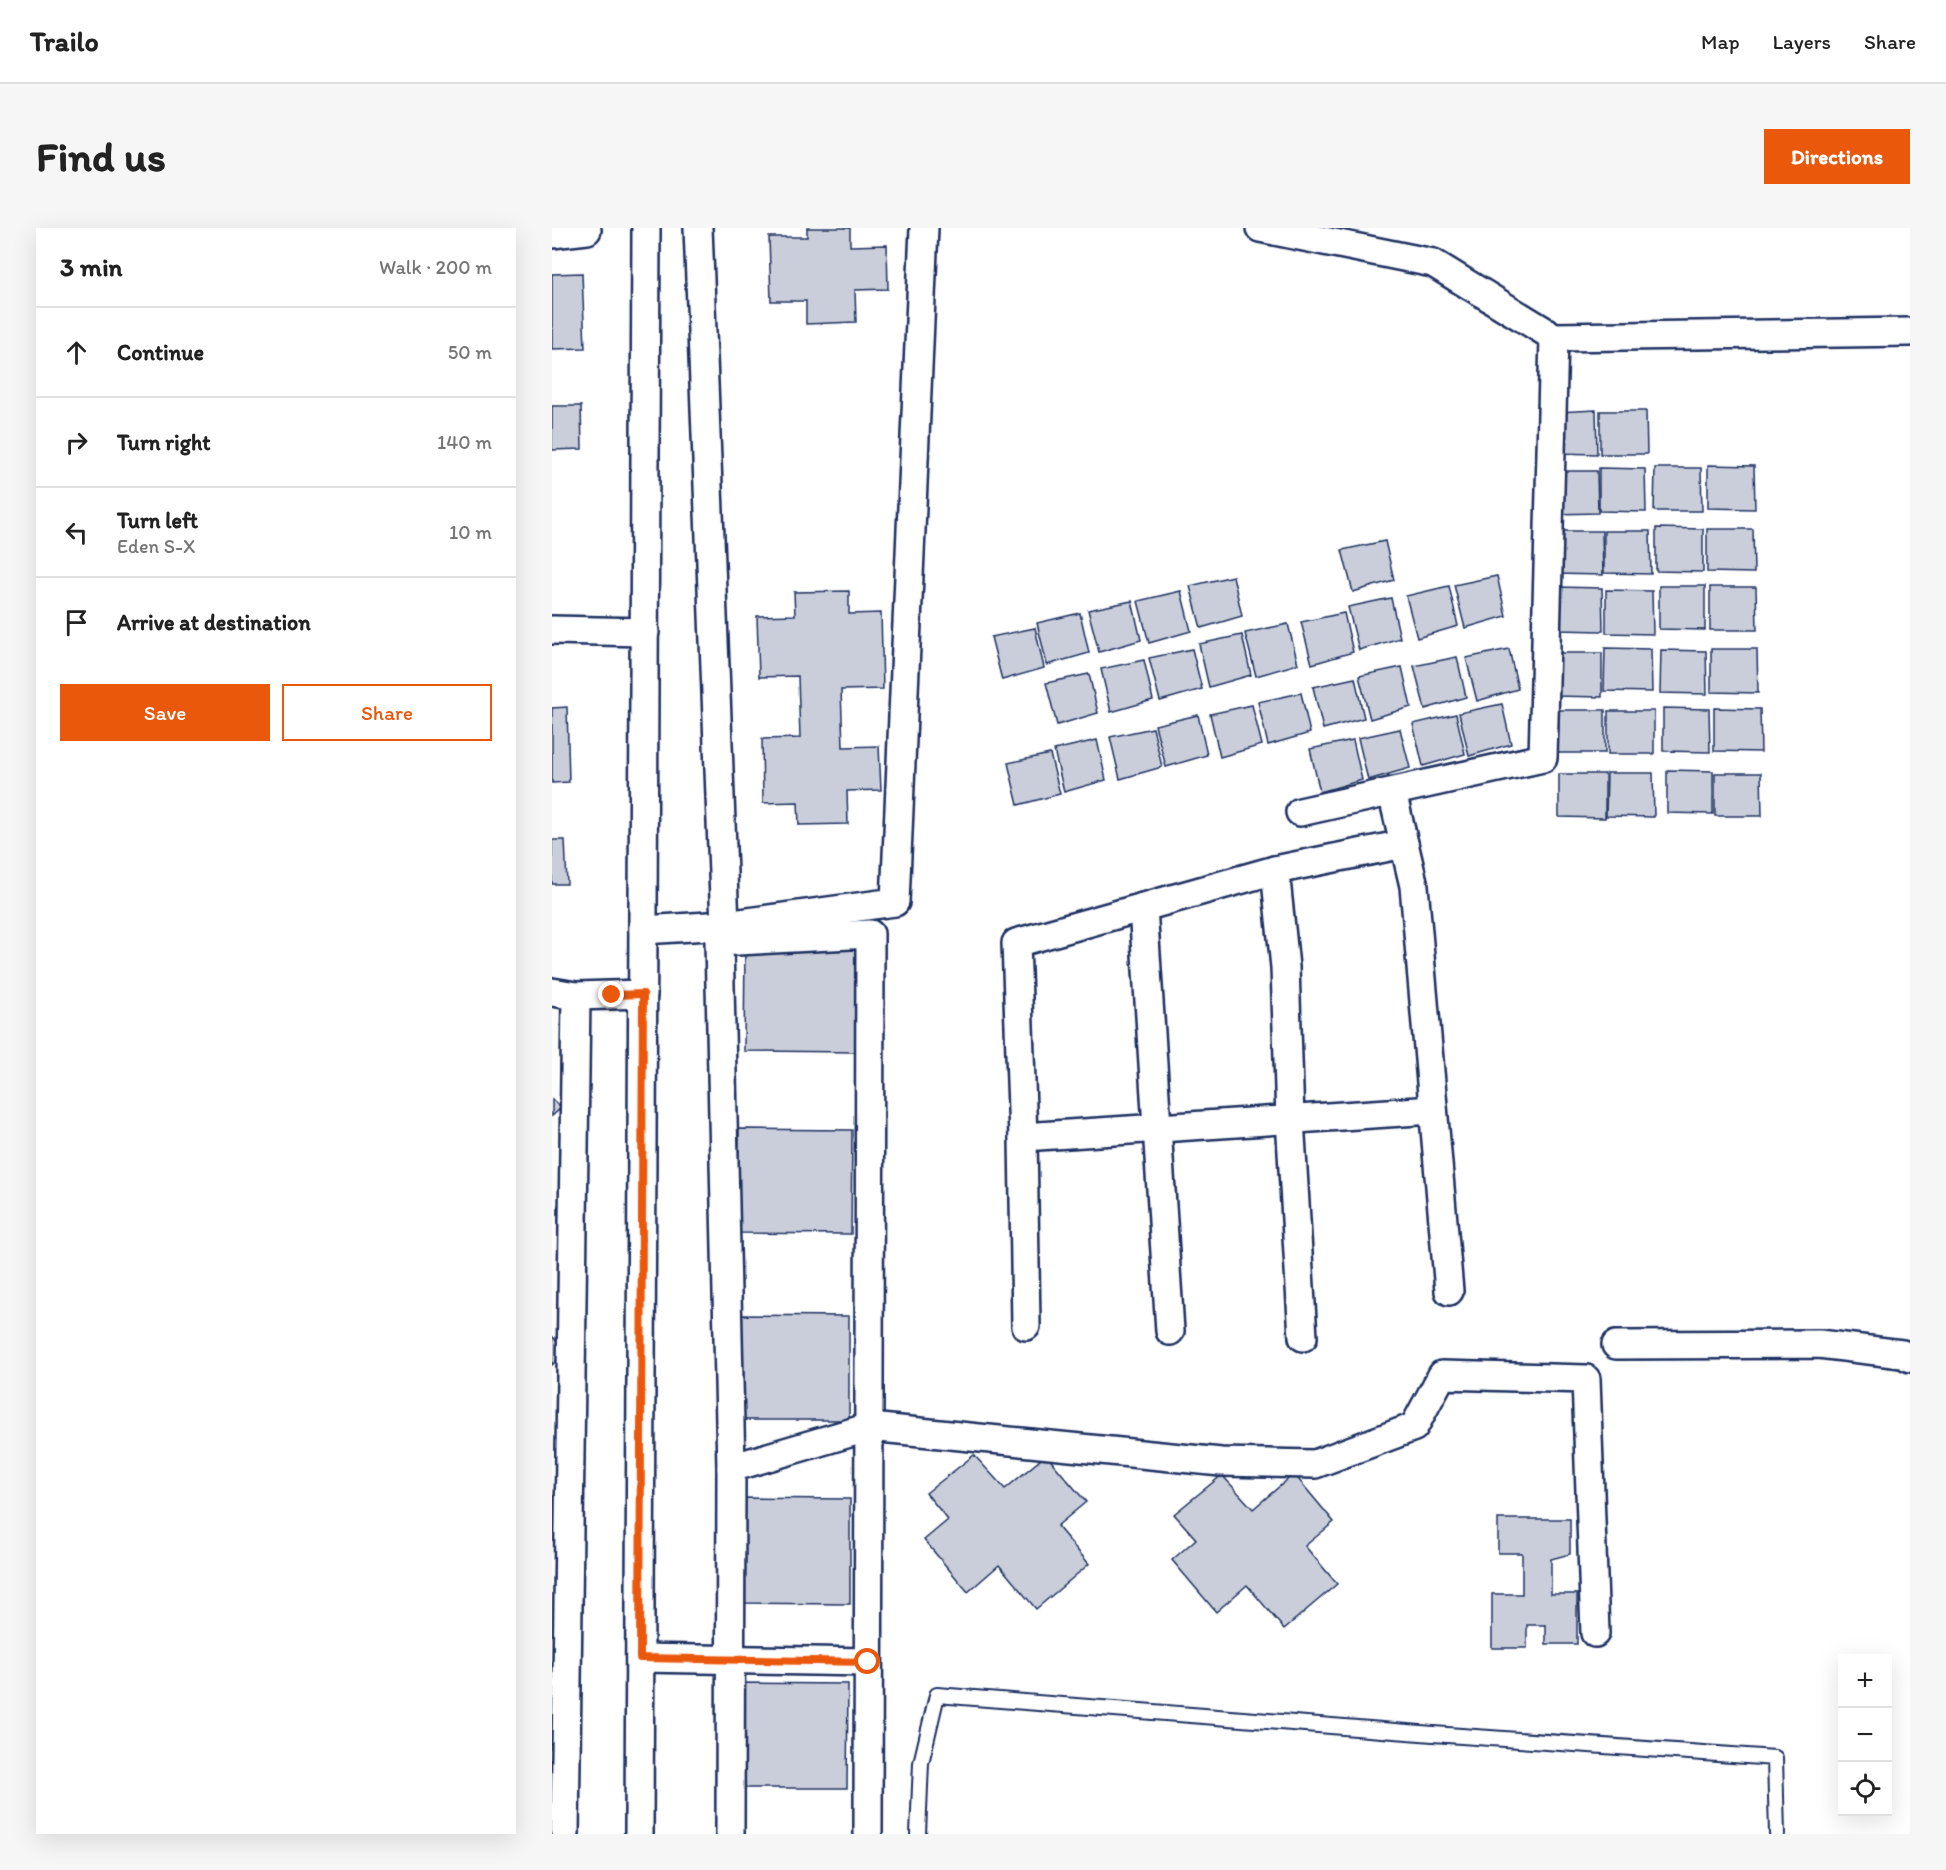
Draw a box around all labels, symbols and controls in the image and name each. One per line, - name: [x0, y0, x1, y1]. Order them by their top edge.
- text: Trailo: [30, 24, 99, 58]
- text: Map: [1701, 29, 1740, 54]
- text: Layers: [1773, 29, 1831, 54]
- text: Share: [1864, 29, 1916, 54]
- button: Directions: [1764, 129, 1910, 184]
- text: Find us: [36, 131, 166, 182]
- text: 3 min: [60, 251, 122, 283]
- text: Walk · 200 m: [379, 255, 492, 279]
- icon: ahead: [60, 336, 93, 369]
- text: Continue: [117, 339, 204, 366]
- text: 50 m: [448, 340, 492, 364]
- icon: right: [60, 426, 93, 459]
- text: Turn right: [117, 429, 211, 456]
- text: 140 m: [437, 430, 492, 454]
- text: Turn left: [117, 507, 198, 534]
- icon: left: [60, 516, 93, 549]
- text: 10 m: [449, 520, 492, 544]
- text: Eden S-X: [117, 534, 195, 558]
- icon: arrive: [60, 606, 93, 639]
- text: Arrive at destination: [117, 609, 311, 636]
- button: Save: [60, 684, 270, 741]
- button: Share: [282, 684, 492, 741]
- route end: [598, 981, 624, 1007]
- route start: [854, 1648, 880, 1674]
- map controls: [1838, 1654, 1892, 1816]
- button: +: [1838, 1654, 1892, 1708]
- button: −: [1838, 1708, 1892, 1762]
- button: locate: [1838, 1762, 1892, 1816]

